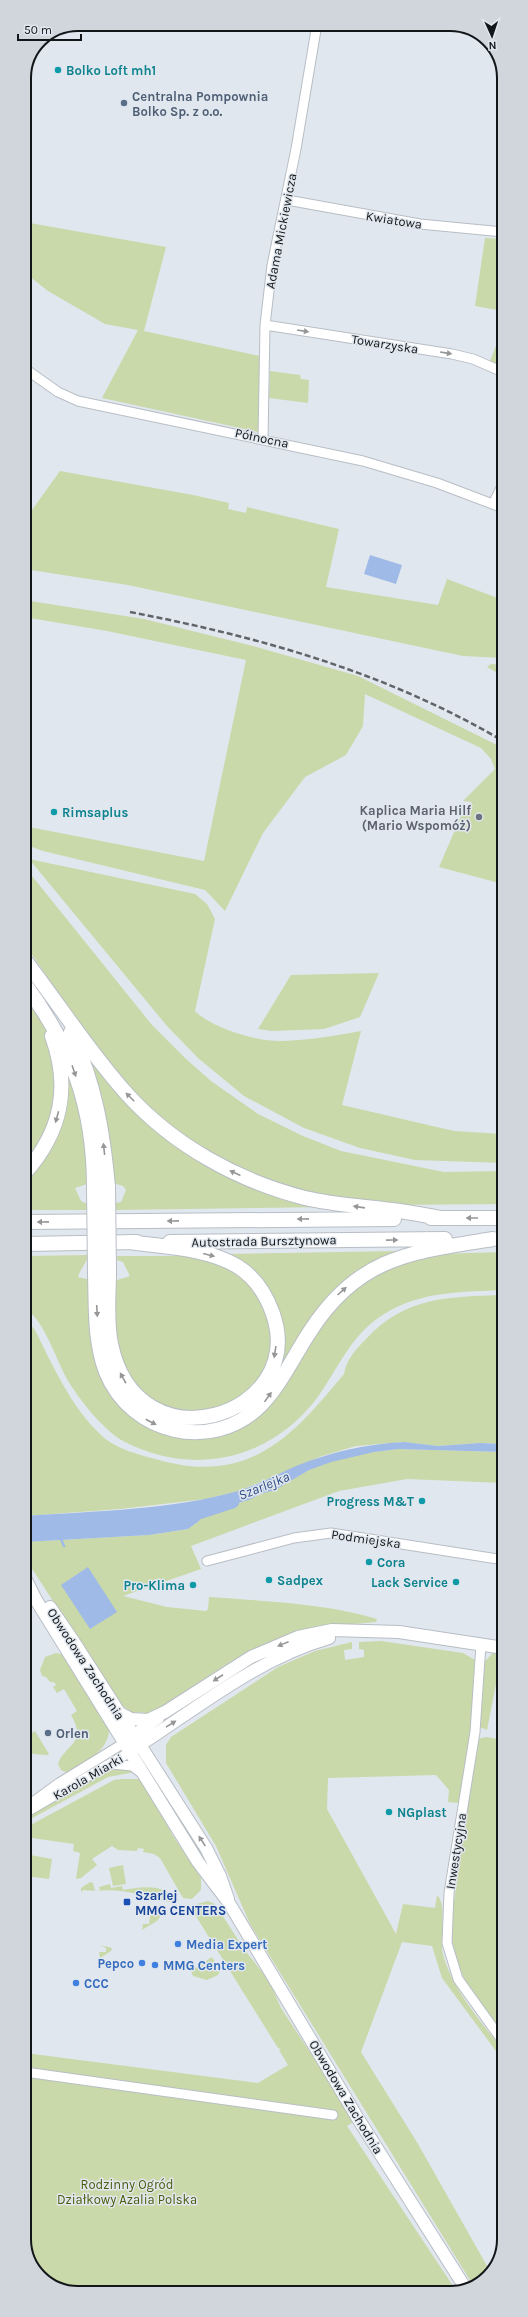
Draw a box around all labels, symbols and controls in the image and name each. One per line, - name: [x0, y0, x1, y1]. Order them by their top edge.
- scale bar: [18, 16, 81, 42]
- north arrow: [472, 16, 512, 56]
- text: 50 m: [24, 23, 52, 37]
- text: N: [488, 39, 497, 52]
- place label: Bolko Loft mh1: [66, 63, 156, 78]
- marker: Bolko Loft mh1: [53, 65, 63, 75]
- place label: Centralna Pompownia Bolko Sp. z o.o.: [132, 89, 268, 119]
- marker: Centralna Pompownia Bolko Sp. z o.o.: [119, 98, 129, 108]
- street label: Adama Mickiewicza: [262, 172, 300, 290]
- street label: Kwiatowa: [365, 208, 423, 232]
- one-way arrow: [297, 328, 309, 334]
- street label: Towarzyska: [351, 331, 419, 357]
- one-way arrow: [439, 350, 452, 356]
- street label: Północna: [234, 425, 290, 451]
- place label: Kaplica Maria Hilf (Mario Wspomóż): [360, 803, 471, 833]
- place label: Rimsaplus: [62, 805, 128, 820]
- marker: Rimsaplus: [49, 807, 59, 817]
- marker: Kaplica Maria Hilf (Mario Wspomóż): [474, 812, 484, 822]
- one-way arrow: [72, 1065, 78, 1077]
- one-way arrow: [125, 1092, 135, 1102]
- one-way arrow: [54, 1111, 60, 1123]
- one-way arrow: [101, 1143, 108, 1155]
- one-way arrow: [229, 1170, 241, 1176]
- one-way arrow: [353, 1204, 366, 1210]
- one-way arrow: [465, 1215, 478, 1221]
- one-way arrow: [296, 1216, 309, 1222]
- one-way arrow: [166, 1218, 179, 1224]
- one-way arrow: [36, 1219, 49, 1225]
- street label: Autostrada Bursztynowa: [191, 1232, 337, 1250]
- one-way arrow: [386, 1237, 399, 1243]
- one-way arrow: [203, 1252, 215, 1258]
- one-way arrow: [337, 1286, 347, 1296]
- one-way arrow: [93, 1305, 100, 1317]
- one-way arrow: [272, 1346, 278, 1358]
- one-way arrow: [120, 1372, 127, 1383]
- one-way arrow: [263, 1392, 272, 1403]
- one-way arrow: [145, 1419, 156, 1425]
- water label: Szarlejka: [236, 1468, 292, 1504]
- place label: Progress M&T: [327, 1494, 414, 1509]
- marker: Progress M&T: [417, 1496, 427, 1506]
- street label: Podmiejska: [330, 1527, 402, 1551]
- place label: Cora: [377, 1555, 405, 1570]
- marker: Cora: [364, 1557, 374, 1567]
- place label: Sadpex: [277, 1573, 323, 1588]
- marker: Sadpex: [264, 1575, 274, 1585]
- place label: Lack Service: [371, 1575, 448, 1590]
- marker: Lack Service: [451, 1577, 461, 1587]
- place label: Pro-Klima: [123, 1578, 185, 1593]
- marker: Pro-Klima: [188, 1580, 198, 1590]
- street label: Obwodowa Zachodnia: [44, 1605, 128, 1723]
- one-way arrow: [276, 1641, 288, 1647]
- one-way arrow: [213, 1674, 223, 1682]
- one-way arrow: [165, 1720, 177, 1727]
- place label: Orlen: [56, 1726, 89, 1741]
- marker: Orlen: [43, 1728, 53, 1738]
- street label: Karola Miarki: [50, 1751, 126, 1803]
- place label: NGplast: [397, 1805, 447, 1820]
- marker: NGplast: [384, 1807, 394, 1817]
- street label: Inwestycyjna: [443, 1812, 469, 1890]
- one-way arrow: [198, 1836, 206, 1846]
- place label: Szarlej MMG CENTERS: [135, 1888, 226, 1918]
- marker: Szarlej MMG CENTERS: [122, 1897, 132, 1907]
- place label: Media Expert: [186, 1937, 267, 1952]
- marker: Media Expert: [173, 1939, 183, 1949]
- place label: Pepco: [97, 1956, 134, 1971]
- marker: Pepco: [137, 1958, 147, 1968]
- place label: MMG Centers: [163, 1958, 245, 1973]
- marker: MMG Centers: [150, 1960, 160, 1970]
- place label: CCC: [84, 1976, 109, 1991]
- marker: CCC: [71, 1978, 81, 1988]
- street label: Obwodowa Zachodnia: [306, 2037, 386, 2157]
- park label: Rodzinny Ogród Działkowy Azalia Polska: [57, 2177, 197, 2207]

